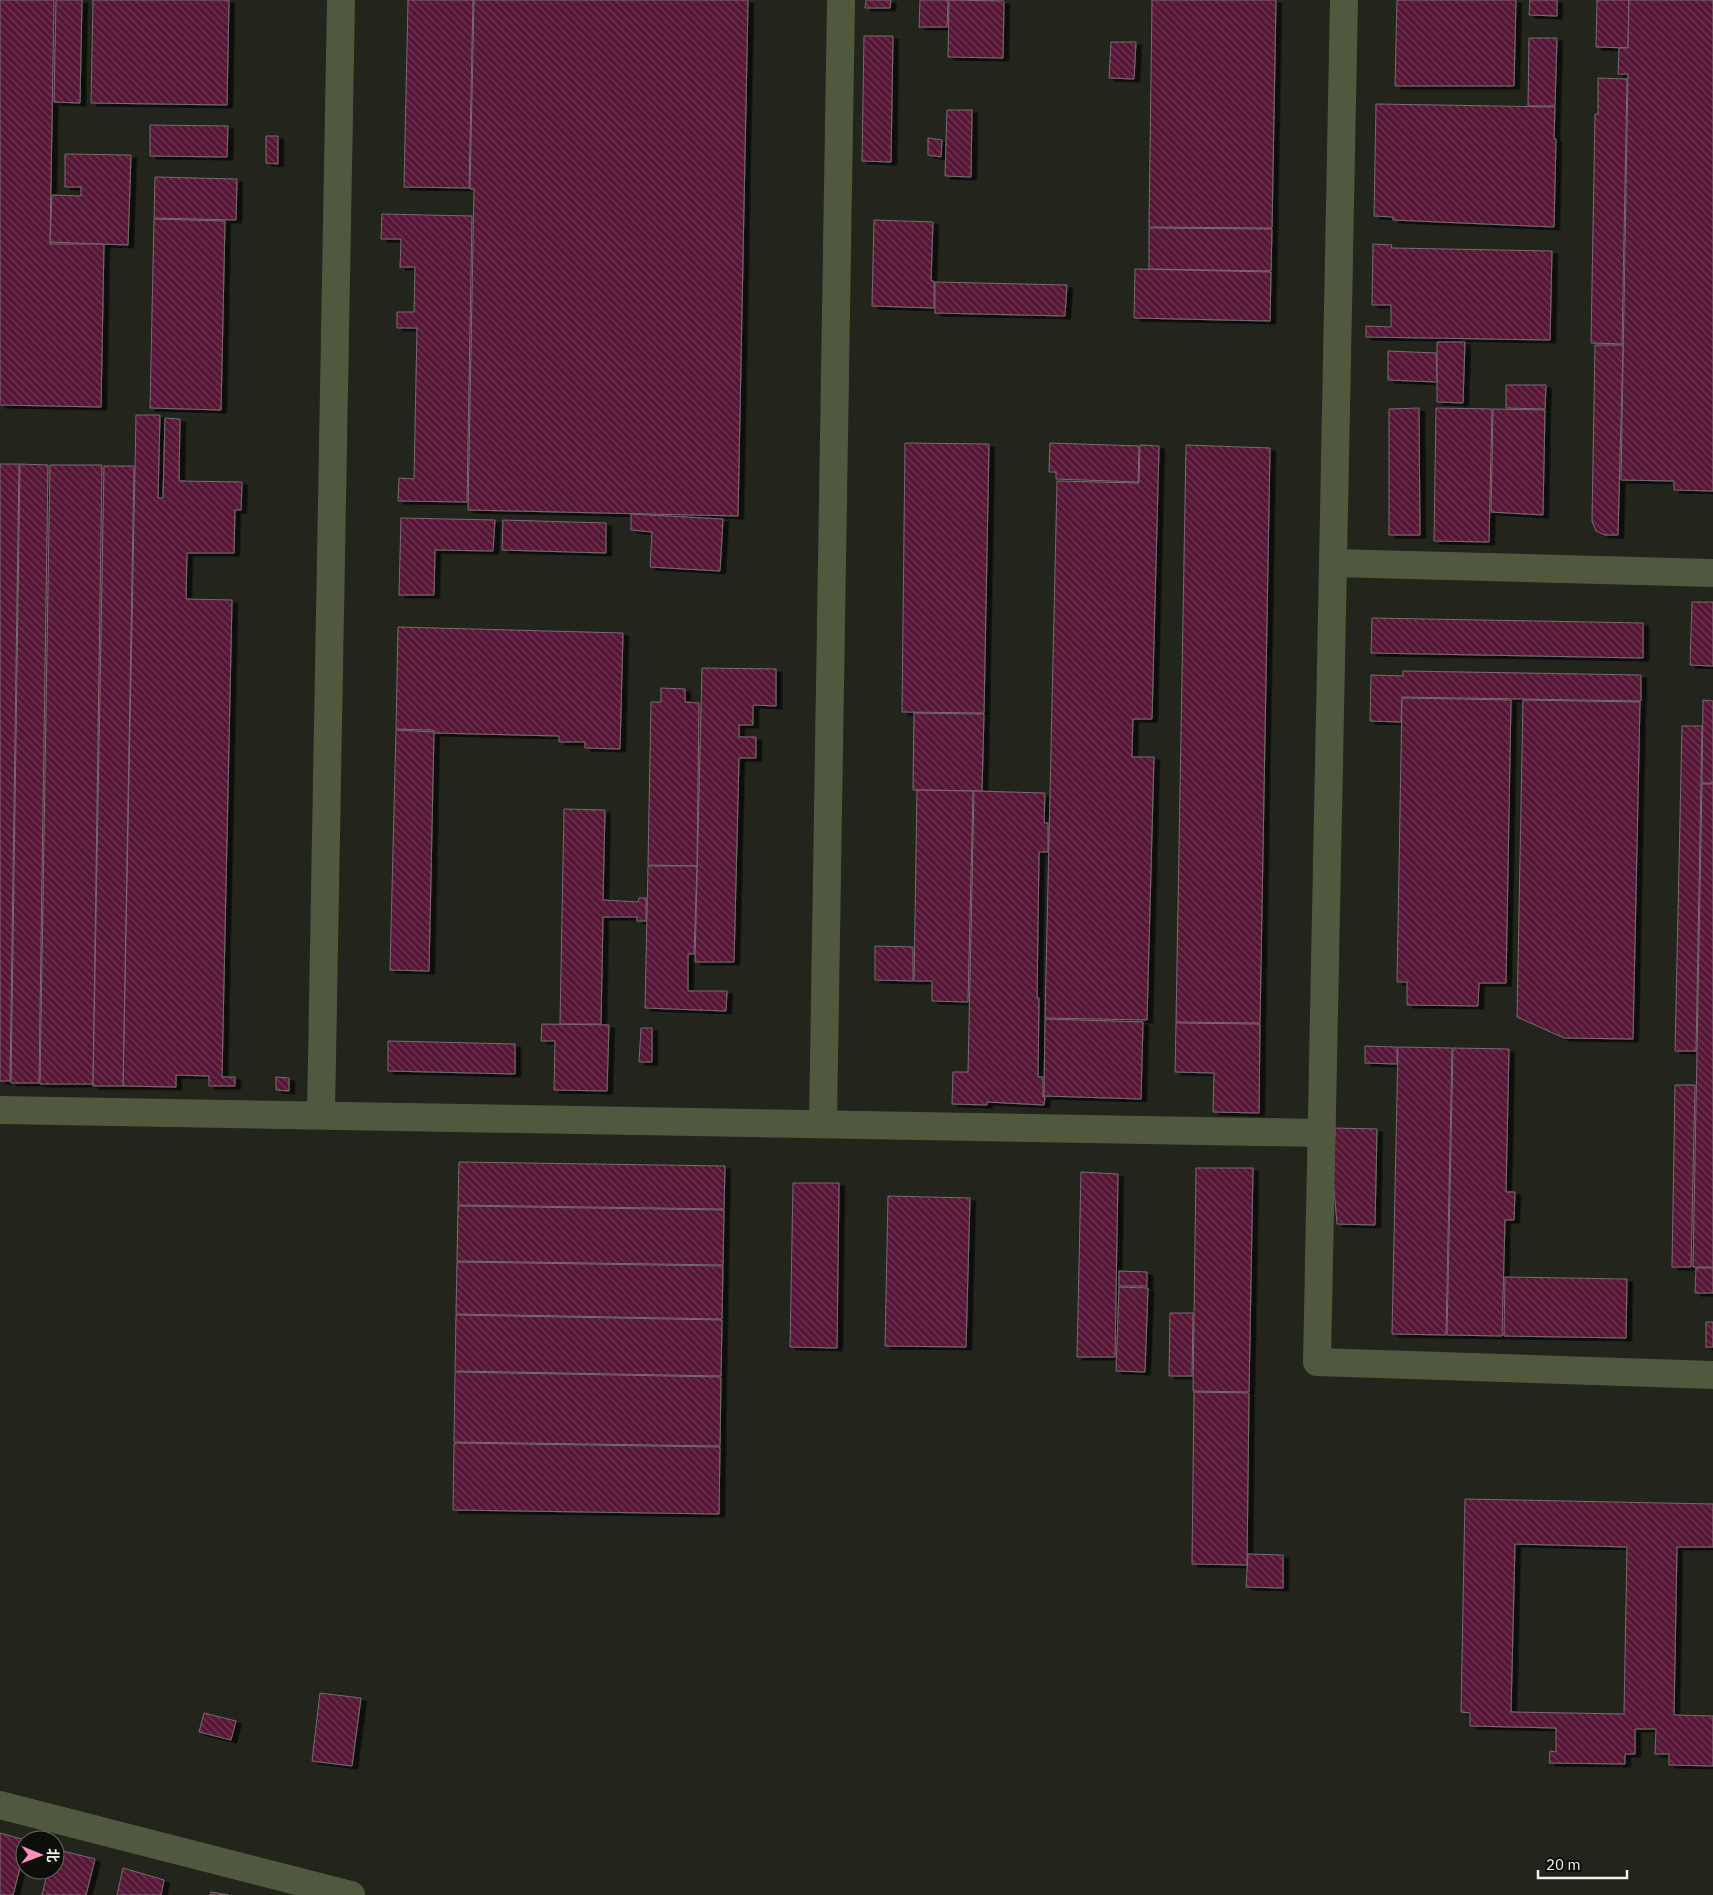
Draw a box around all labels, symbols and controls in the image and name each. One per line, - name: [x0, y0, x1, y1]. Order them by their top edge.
- north arrow: [15, 1830, 65, 1880]
- text: 北: [44, 1848, 62, 1862]
- scale bar: [1538, 1848, 1627, 1880]
- text: 20 m: [1546, 1855, 1581, 1874]

